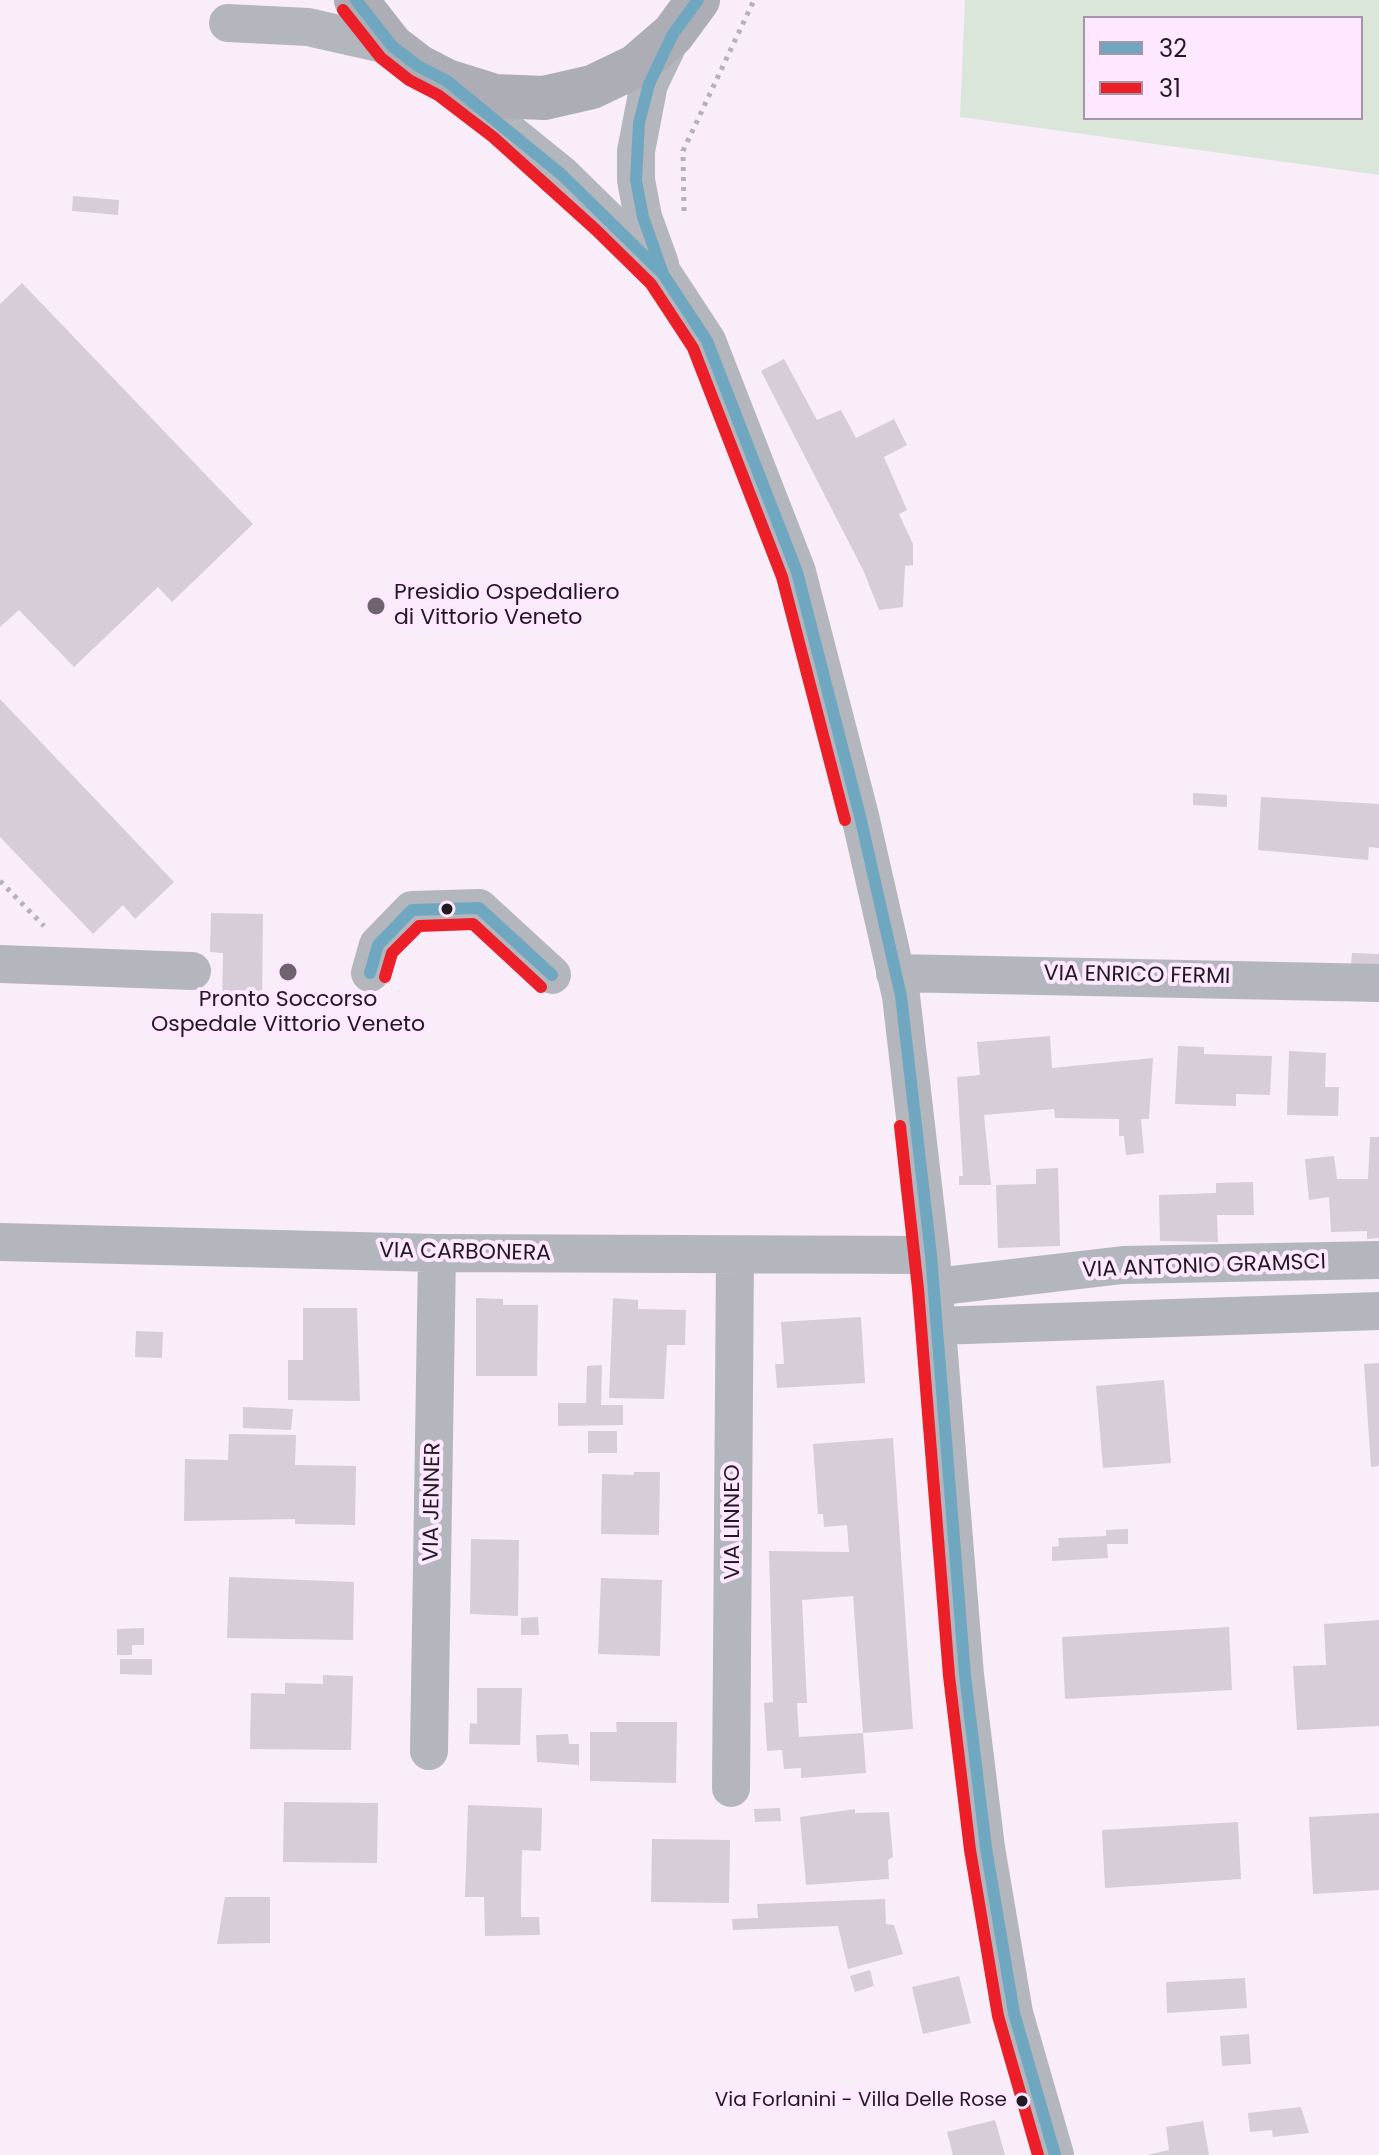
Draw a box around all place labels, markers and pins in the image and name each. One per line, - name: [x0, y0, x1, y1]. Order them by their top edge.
- place label: Presidio Ospedaliero di Vittorio Veneto: [394, 580, 619, 632]
- marker: Presidio Ospedaliero di Vittorio Veneto: [365, 595, 387, 617]
- unlabelled marker: [439, 901, 455, 917]
- marker: Pronto Soccorso Ospedale Vittorio Veneto: [277, 961, 299, 983]
- place label: Pronto Soccorso Ospedale Vittorio Veneto: [151, 987, 425, 1038]
- place label: Via Forlanini - Villa Delle Rose: [715, 2089, 1007, 2113]
- marker: Via Forlanini - Villa Delle Rose: [1014, 2093, 1030, 2109]

